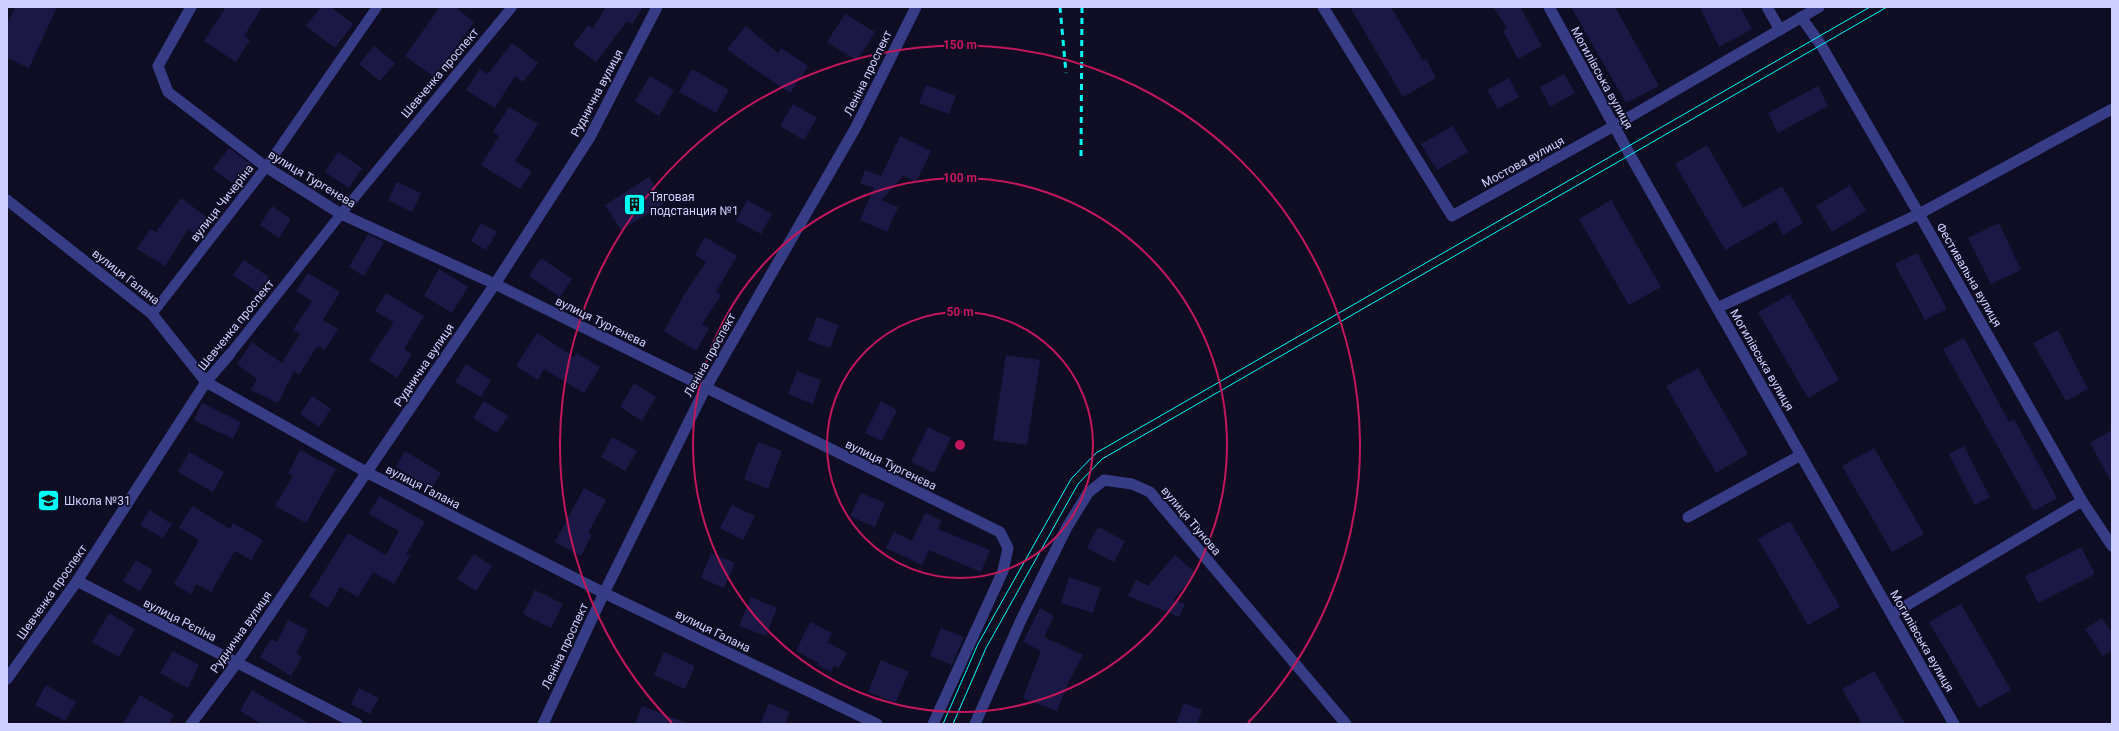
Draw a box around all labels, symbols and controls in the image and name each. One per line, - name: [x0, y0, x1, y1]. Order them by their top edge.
- street label: Могилівська вулиця: [1568, 24, 1636, 132]
- street label: Шевченка проспект: [398, 25, 482, 121]
- street label: Леніна проспект: [841, 28, 895, 118]
- text: 150 m: [943, 38, 977, 52]
- street label: Руднична вулиця: [568, 47, 626, 139]
- street label: Мостова вулиця: [1479, 134, 1567, 190]
- street label: вулиця Тургенєва: [266, 147, 358, 211]
- street label: вулиця Чичеріна: [188, 162, 256, 244]
- text: 100 m: [943, 171, 977, 185]
- place label: Тяговая подстанция №1: [650, 190, 739, 218]
- building icon: Тяговая подстанция №1: [622, 191, 648, 217]
- street label: Фестивальна вулиця: [1934, 221, 2004, 329]
- street label: вулиця Галана: [89, 246, 163, 308]
- street label: Шевченка проспект: [195, 277, 277, 373]
- street label: вулиця Тургенєва: [553, 294, 649, 350]
- text: 50 m: [946, 305, 974, 319]
- street label: Могилівська вулиця: [1727, 307, 1797, 413]
- street label: Леніна проспект: [681, 311, 739, 399]
- street label: Руднична вулиця: [391, 321, 457, 409]
- street label: вулиця Тургенєва: [843, 437, 939, 493]
- centre of rings: [953, 438, 967, 452]
- street label: вулиця Галана: [383, 462, 463, 512]
- street label: вулиця Тіунова: [1158, 484, 1224, 558]
- school or university icon: Школа №31: [35, 488, 61, 514]
- place label: Школа №31: [64, 494, 131, 508]
- street label: Шевченка проспект: [14, 542, 90, 642]
- street label: Руднична вулиця: [207, 588, 275, 676]
- street label: Могилівська вулиця: [1887, 588, 1957, 694]
- street label: вулиця Рєпіна: [141, 596, 219, 644]
- street label: Леніна проспект: [539, 600, 591, 691]
- street label: вулиця Галана: [673, 607, 753, 655]

